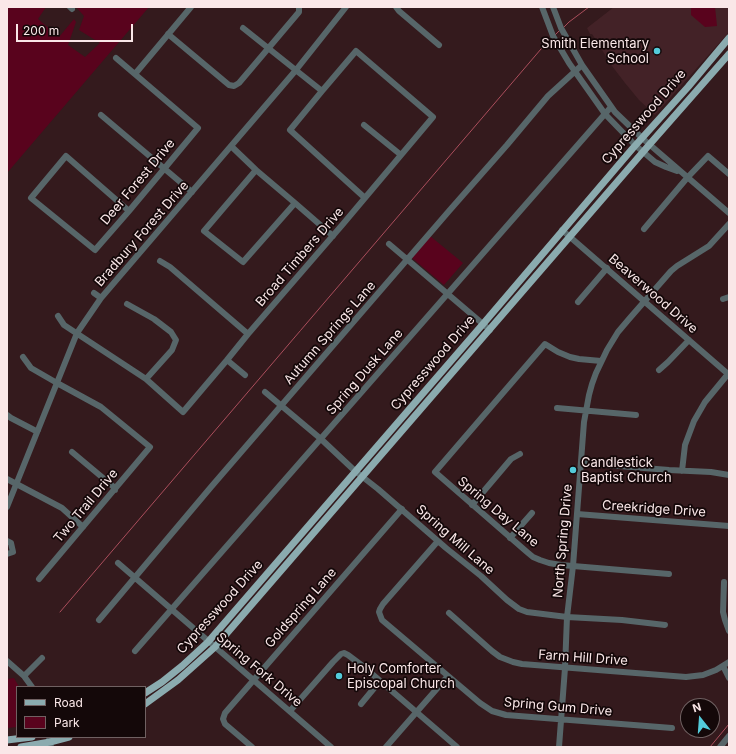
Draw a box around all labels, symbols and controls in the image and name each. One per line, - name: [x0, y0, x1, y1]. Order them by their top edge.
- scale bar: [18, 16, 135, 42]
- text: 200 m: [23, 23, 59, 38]
- place label: Smith Elementary School: [541, 36, 649, 67]
- marker: Smith Elementary School: [652, 46, 662, 56]
- street label: Cypresswood Drive: [599, 66, 689, 168]
- street label: Deer Forest Drive: [98, 136, 178, 228]
- street label: Bradbury Forest Drive: [92, 178, 192, 290]
- street label: Broad Timbers Drive: [253, 204, 347, 310]
- street label: Beaverwood Drive: [605, 251, 701, 337]
- street label: Autumn Springs Lane: [281, 278, 379, 388]
- street label: Cypresswood Drive: [388, 312, 478, 414]
- street label: Spring Dusk Lane: [324, 326, 406, 418]
- place label: Candlestick Baptist Church: [581, 455, 672, 486]
- marker: Candlestick Baptist Church: [568, 465, 578, 475]
- street label: Two Trail Drive: [51, 466, 121, 546]
- street label: Spring Day Lane: [454, 473, 542, 551]
- street label: North Spring Drive: [550, 483, 576, 599]
- street label: Creekridge Drive: [602, 498, 706, 520]
- street label: Spring Mill Lane: [413, 502, 497, 578]
- street label: Cypresswood Drive: [174, 557, 266, 657]
- street label: Goldspring Lane: [262, 565, 340, 651]
- street label: Spring Fork Drive: [213, 630, 305, 710]
- street label: Farm Hill Drive: [538, 647, 628, 669]
- place label: Holy Comforter Episcopal Church: [347, 661, 455, 692]
- marker: Holy Comforter Episcopal Church: [334, 671, 344, 681]
- legend: [16, 686, 146, 738]
- street label: Spring Gum Drive: [503, 694, 613, 720]
- text: Road: [54, 695, 83, 710]
- north arrow: [680, 698, 720, 738]
- text: N: [691, 700, 703, 715]
- text: Park: [54, 715, 80, 730]

